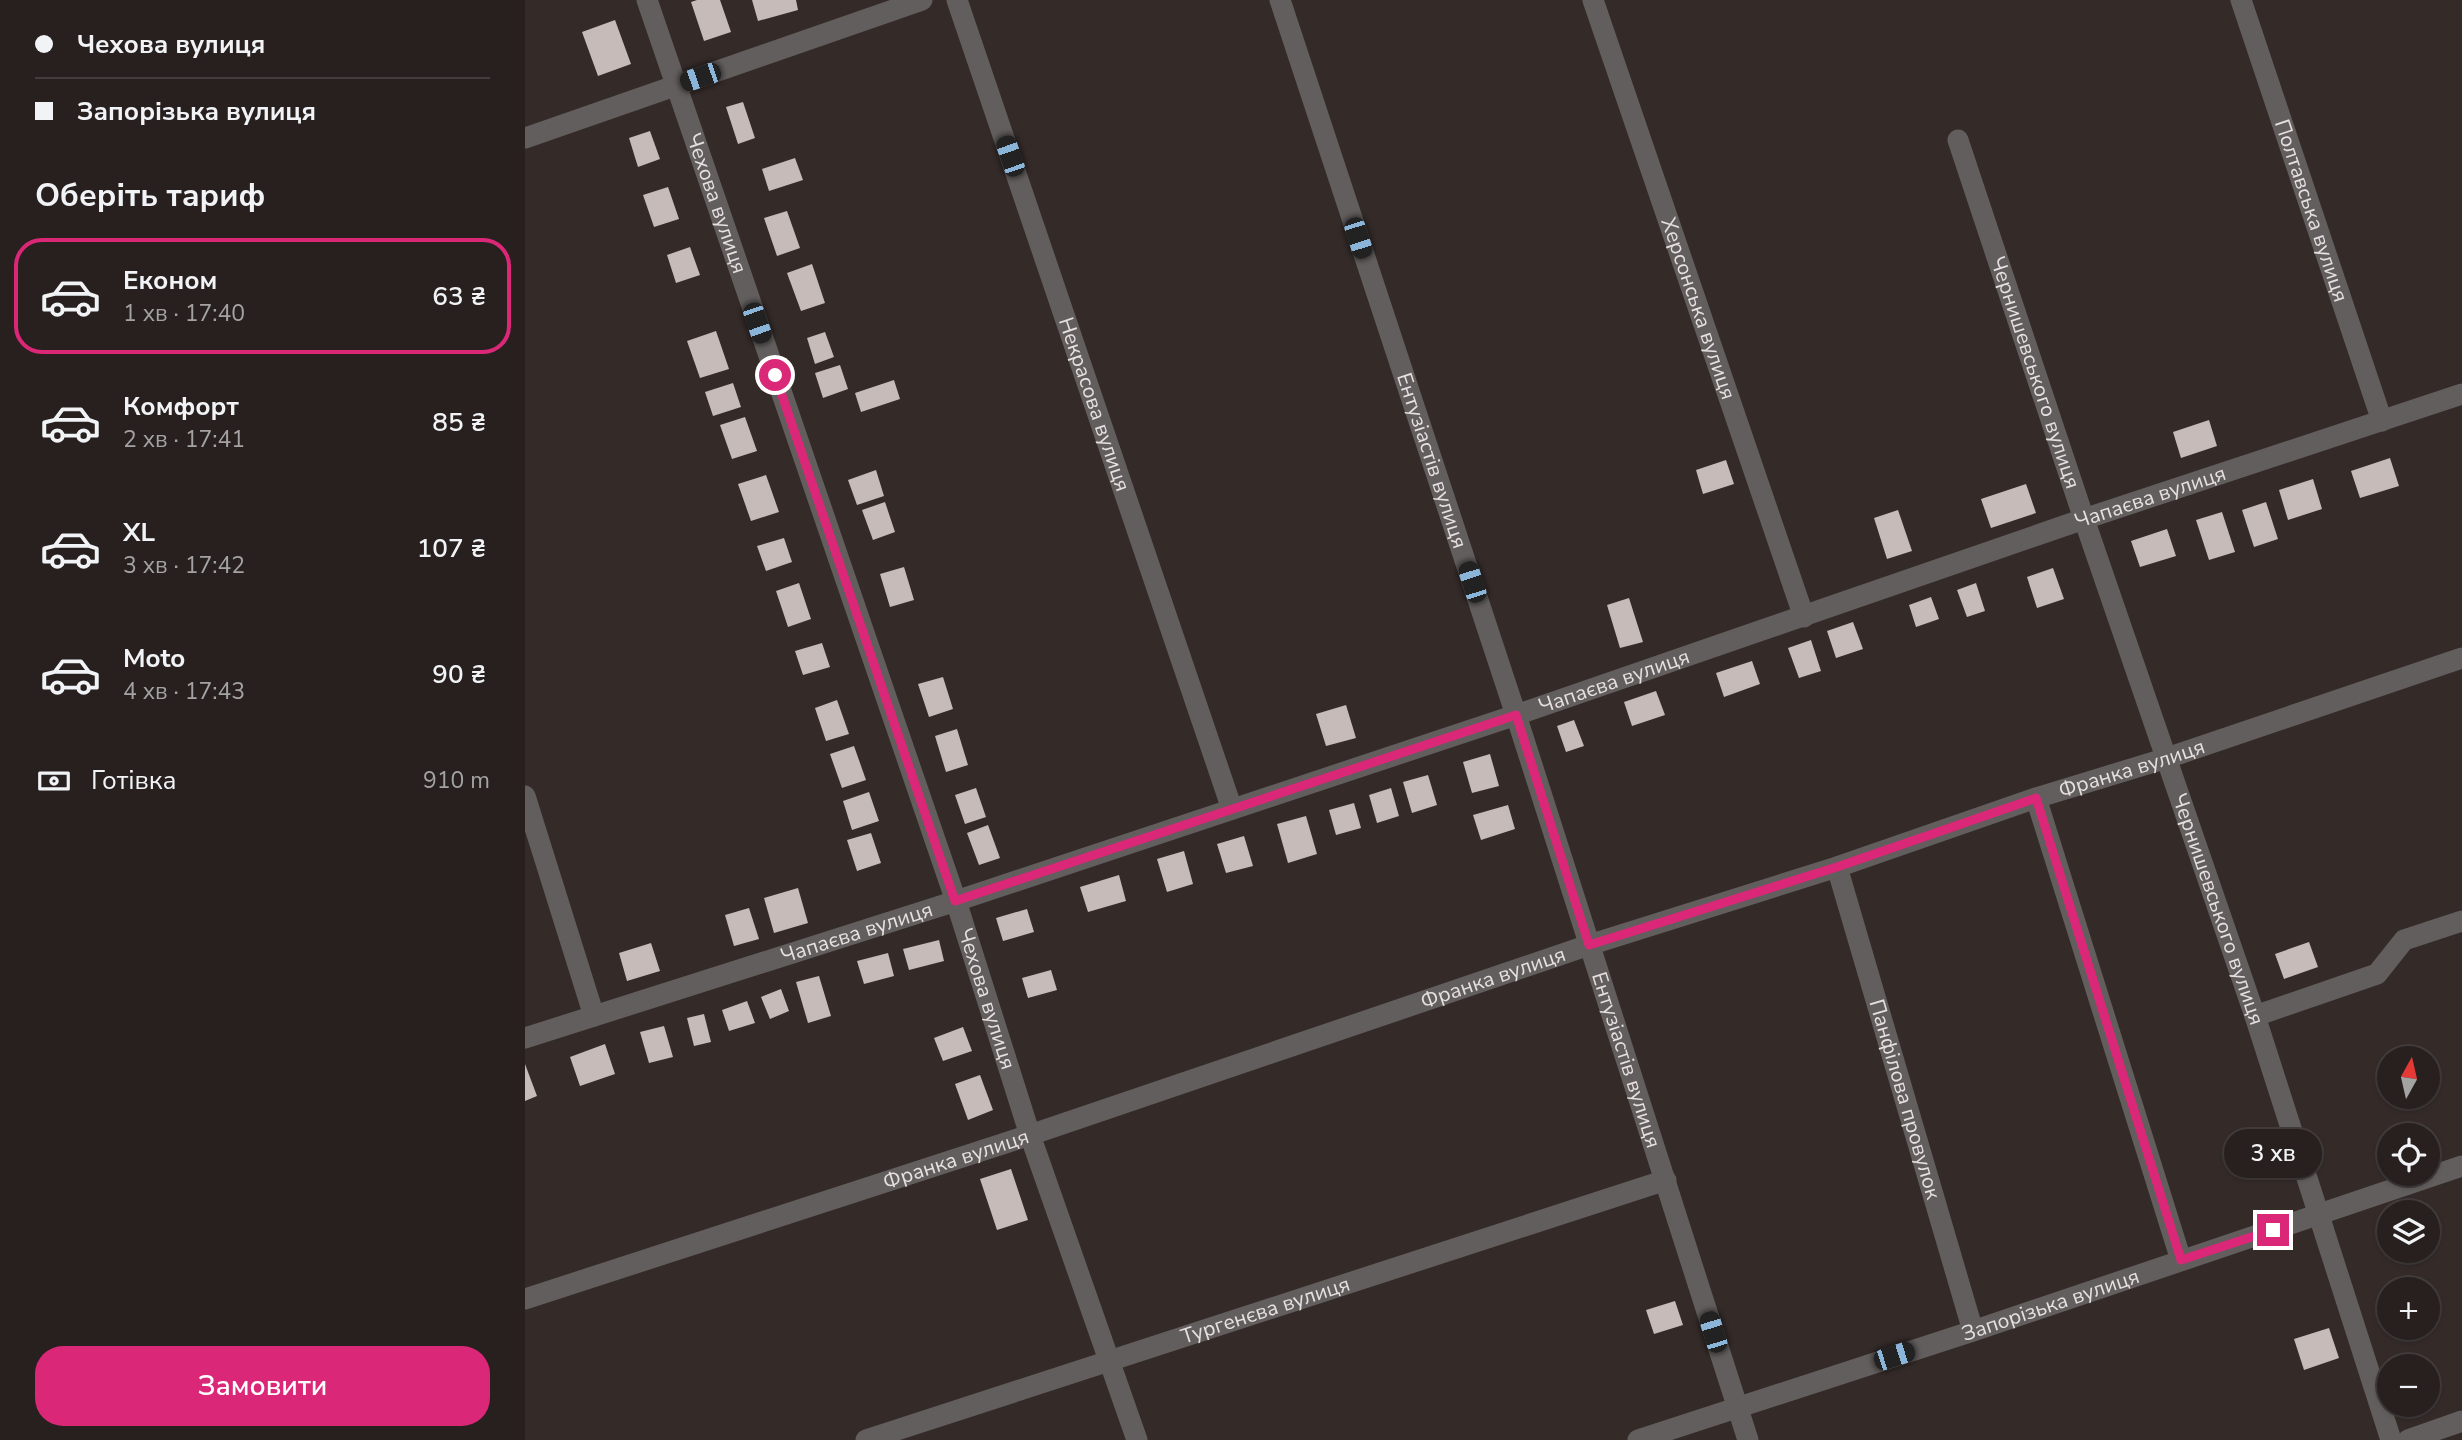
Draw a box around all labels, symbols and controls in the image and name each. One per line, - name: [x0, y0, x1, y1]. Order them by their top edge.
- text: Чехова вулиця: [77, 27, 265, 62]
- car: [677, 60, 724, 94]
- text: Запорізька вулиця: [77, 94, 316, 129]
- street label: Полтавська вулиця: [2268, 116, 2355, 305]
- street label: Чехова вулиця: [680, 129, 754, 277]
- car: [994, 133, 1027, 179]
- text: Оберіть тариф: [35, 174, 265, 217]
- street label: Херсонська вулиця: [1654, 214, 1743, 403]
- car: [1342, 215, 1375, 261]
- street label: Чернишевського вулиця: [1984, 253, 2087, 492]
- text: Економ: [123, 263, 217, 298]
- icon: car: [39, 265, 102, 328]
- text: 63 ₴: [432, 279, 486, 314]
- text: 1 хв · 17:40: [123, 298, 245, 329]
- car: [741, 300, 774, 346]
- street label: Некрасова вулиця: [1052, 313, 1137, 495]
- route start: [759, 359, 791, 391]
- street label: Ентузіастів вулиця: [1390, 369, 1474, 552]
- text: Комфорт: [123, 389, 239, 424]
- icon: car: [39, 391, 102, 454]
- text: 85 ₴: [432, 405, 486, 440]
- text: 2 хв · 17:41: [123, 424, 245, 455]
- street label: Чапаєва вулиця: [2071, 459, 2230, 535]
- text: XL: [123, 515, 155, 550]
- icon: car: [39, 517, 102, 580]
- text: 107 ₴: [417, 531, 486, 566]
- text: 3 хв · 17:42: [123, 550, 245, 581]
- car: [1456, 559, 1489, 605]
- text: Moto: [123, 641, 185, 676]
- street label: Чапаєва вулиця: [1535, 642, 1693, 720]
- icon: car: [39, 643, 102, 706]
- text: 90 ₴: [432, 657, 486, 692]
- text: 4 хв · 17:43: [123, 676, 245, 707]
- street label: Франка вулиця: [2055, 732, 2208, 804]
- icon: cash: [35, 762, 73, 800]
- text: Готівка: [91, 763, 176, 798]
- text: 910 m: [423, 765, 490, 796]
- street label: Чернишевського вулиця: [2165, 790, 2271, 1028]
- street label: Чапаєва вулиця: [777, 895, 936, 970]
- street label: Чехова вулиця: [951, 925, 1022, 1073]
- street label: Франка вулиця: [1417, 940, 1569, 1015]
- street label: Ентузіастів вулиця: [1585, 968, 1668, 1151]
- street label: Панфілова провулок: [1863, 996, 1948, 1203]
- north arrow: [2377, 1046, 2439, 1110]
- map controls: [2377, 1046, 2440, 1417]
- street label: Франка вулиця: [879, 1122, 1032, 1196]
- button: locate: [2377, 1123, 2440, 1186]
- callout: 3 хв: [2224, 1128, 2322, 1178]
- text: 3 хв: [2250, 1138, 2296, 1169]
- button: layers: [2377, 1200, 2440, 1263]
- route end: [2257, 1214, 2289, 1246]
- street label: Запорізька вулиця: [1958, 1262, 2143, 1348]
- street label: Тургенєва вулиця: [1177, 1270, 1353, 1351]
- button: +: [2377, 1277, 2440, 1340]
- car: [1697, 1309, 1730, 1355]
- car: [1871, 1340, 1918, 1372]
- button: Замовити: [35, 1346, 490, 1426]
- button: −: [2377, 1354, 2440, 1417]

